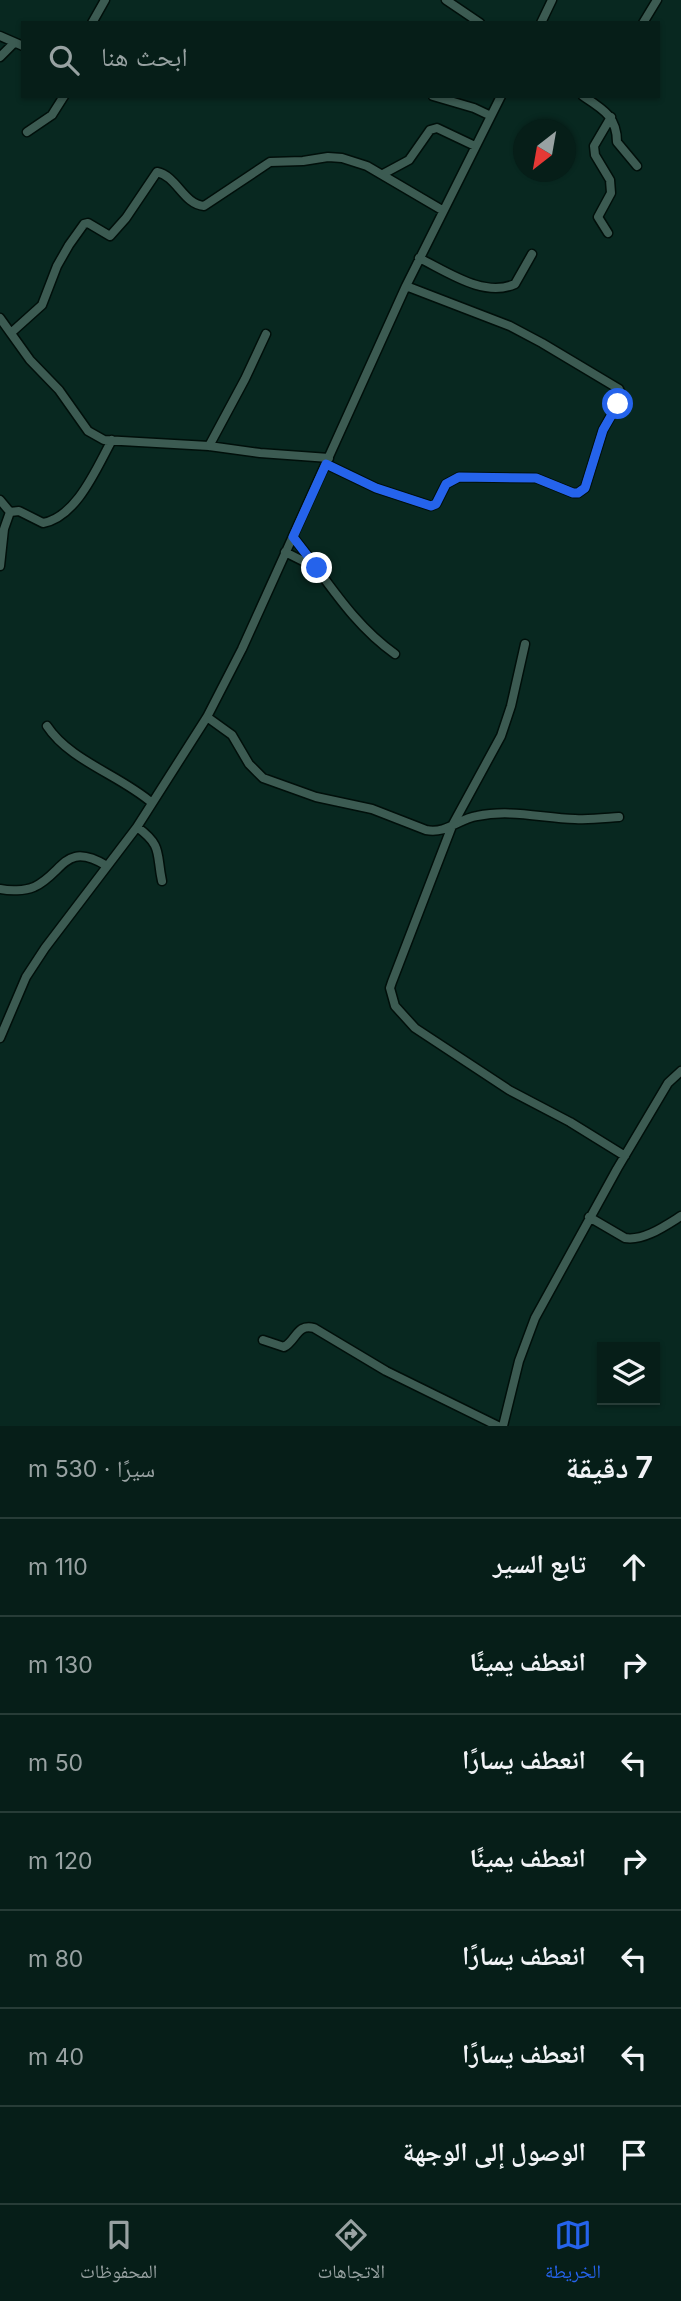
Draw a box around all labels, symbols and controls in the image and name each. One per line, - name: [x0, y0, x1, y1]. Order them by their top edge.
- search box: [21, 21, 660, 98]
- icon: search: [45, 41, 83, 79]
- text: ابحث هنا: [101, 41, 188, 72]
- north arrow: [513, 119, 576, 182]
- route start: [602, 388, 633, 419]
- route end: [301, 552, 332, 583]
- map controls: [597, 1342, 660, 1405]
- button: layers: [597, 1342, 660, 1405]
- text: 7 دقيقة: [565, 1449, 653, 1485]
- text: سيرًا · 530 m: [28, 1455, 155, 1483]
- text: تابع السير: [493, 1548, 586, 1579]
- icon: ahead: [615, 1548, 653, 1586]
- text: 110 m: [28, 1553, 88, 1581]
- text: انعطف يمينًا: [470, 1646, 586, 1677]
- icon: right: [615, 1646, 653, 1684]
- text: 130 m: [28, 1651, 93, 1679]
- text: انعطف يسارًا: [462, 1744, 586, 1775]
- icon: left: [615, 1744, 653, 1782]
- text: 50 m: [28, 1749, 83, 1777]
- text: انعطف يمينًا: [470, 1842, 586, 1873]
- icon: right: [615, 1842, 653, 1880]
- text: 120 m: [28, 1847, 93, 1875]
- text: انعطف يسارًا: [462, 1940, 586, 1971]
- icon: left: [615, 1940, 653, 1978]
- text: 80 m: [28, 1945, 83, 1973]
- text: انعطف يسارًا: [462, 2038, 586, 2069]
- icon: left: [615, 2038, 653, 2076]
- text: 40 m: [28, 2043, 84, 2071]
- text: الوصول إلى الوجهة: [403, 2136, 586, 2167]
- icon: arrive: [615, 2136, 653, 2174]
- tab: المحفوظات: [80, 2216, 157, 2290]
- tab: الاتجاهات: [317, 2216, 385, 2290]
- tab: الخريطة: [545, 2216, 601, 2290]

